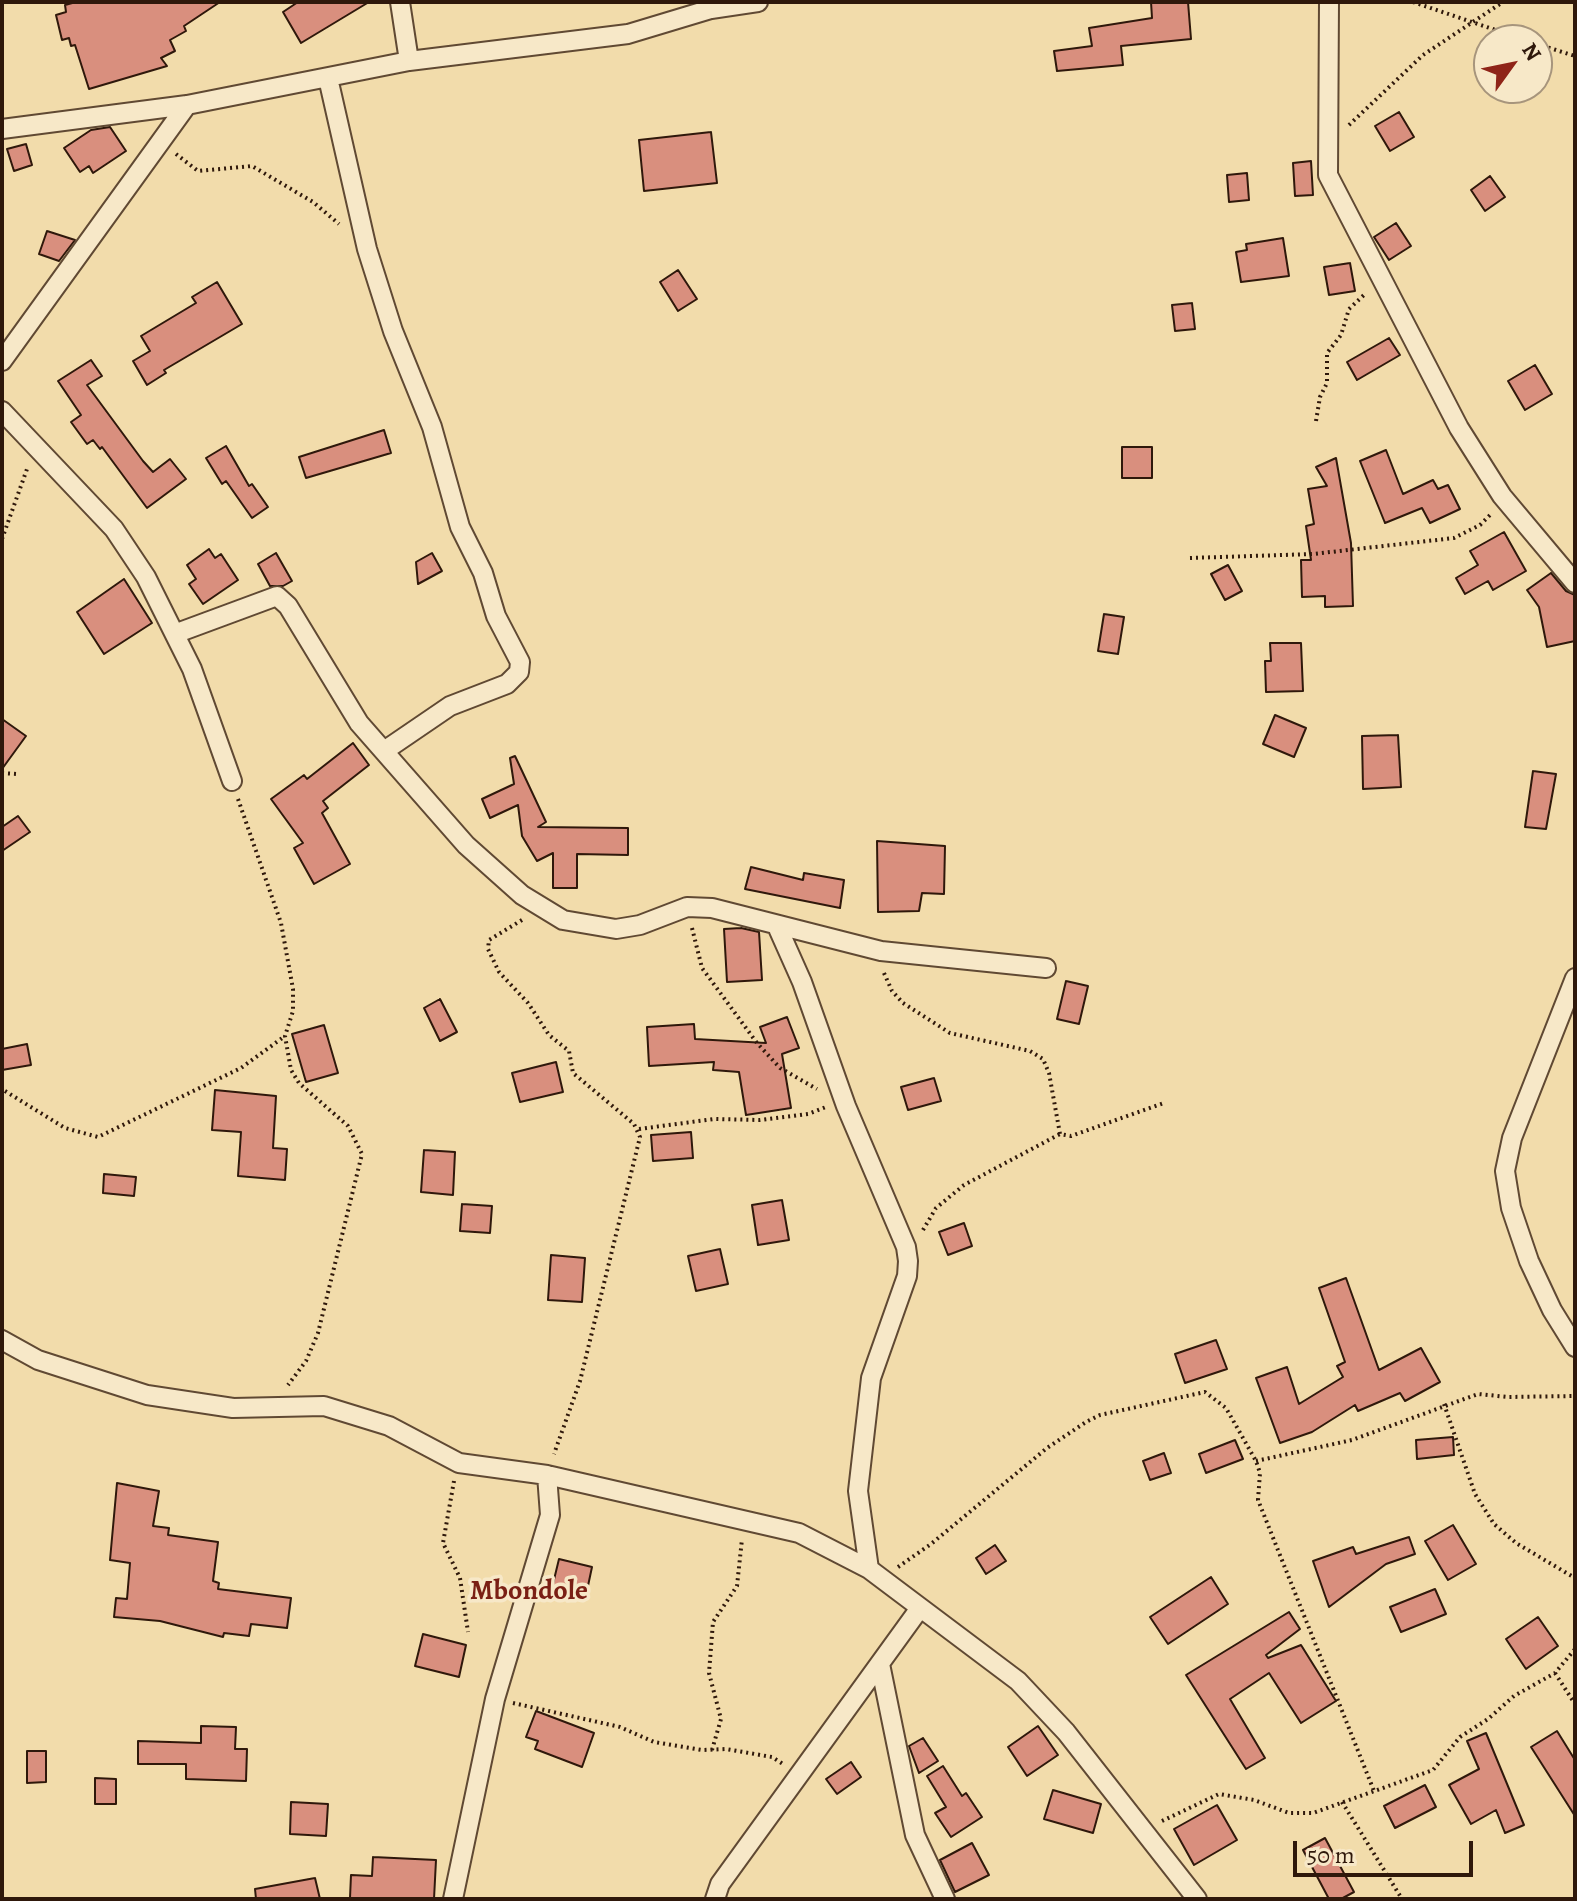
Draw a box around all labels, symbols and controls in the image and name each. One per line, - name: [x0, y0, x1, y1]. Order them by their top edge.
- north arrow: [1473, 24, 1553, 104]
- text: N: [1515, 37, 1548, 67]
- district label: Mbondole: [470, 1575, 588, 1609]
- scale bar: [1297, 1825, 1477, 1875]
- text: 50 m: [1307, 1839, 1355, 1871]

